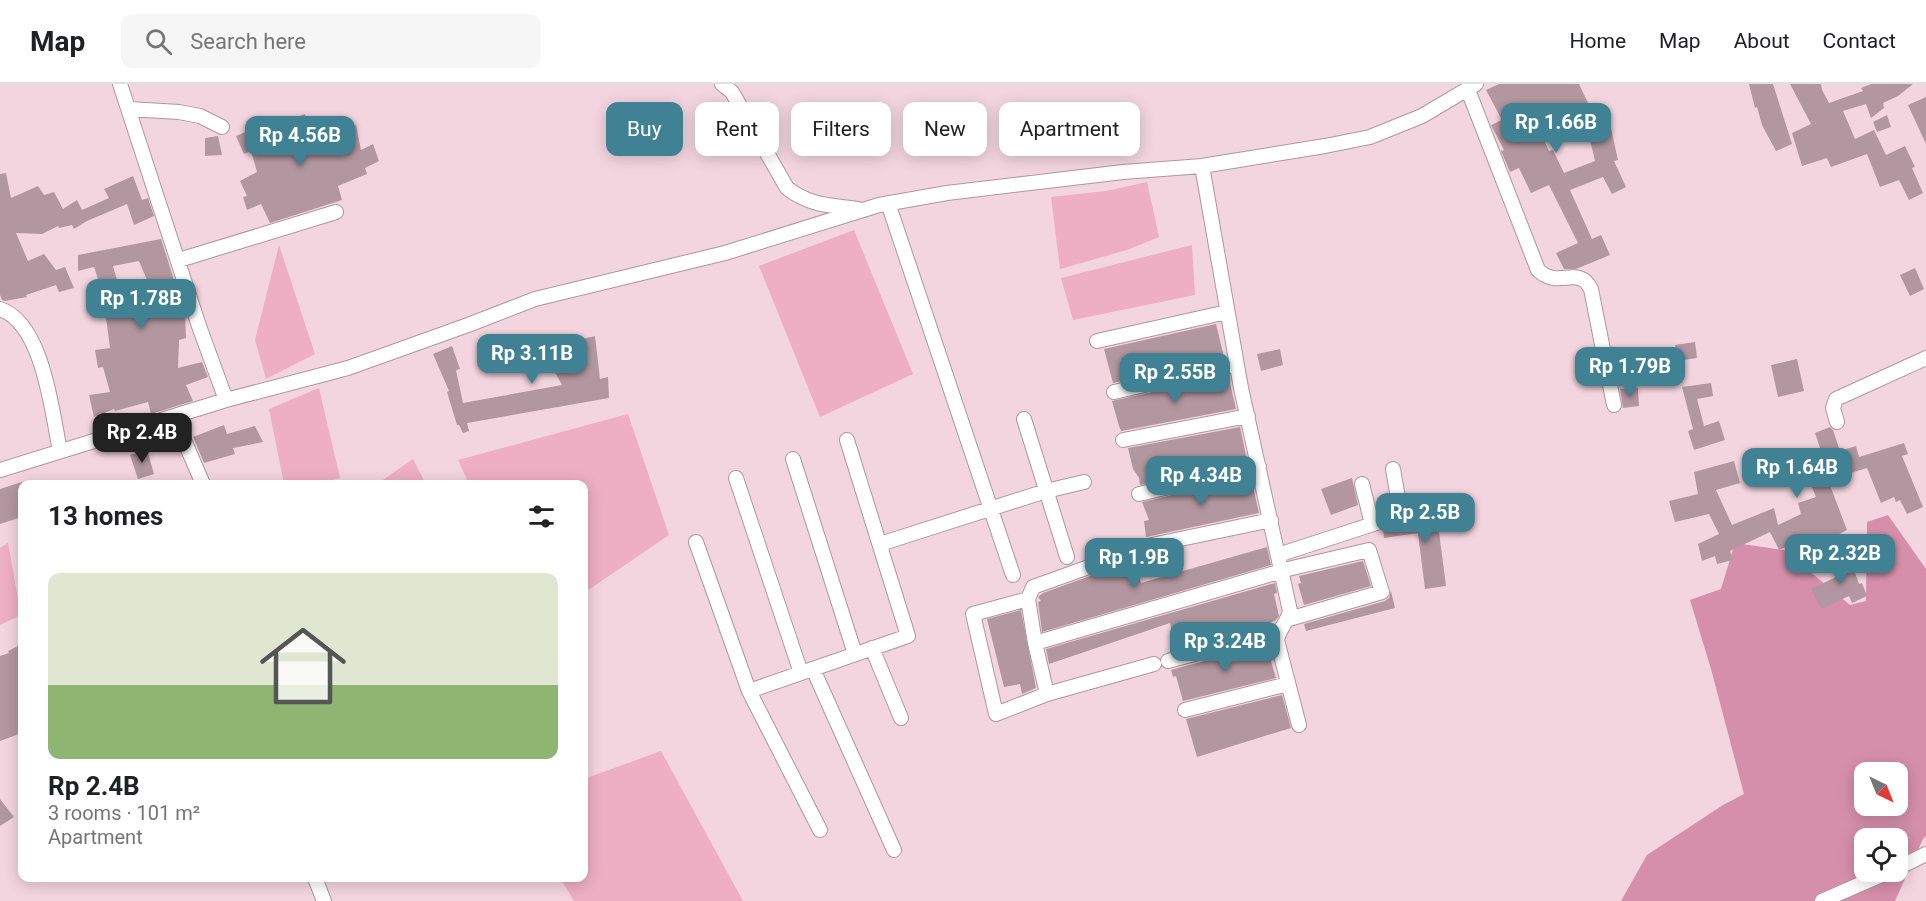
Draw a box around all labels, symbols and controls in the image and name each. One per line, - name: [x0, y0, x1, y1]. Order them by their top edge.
- search box: [121, 14, 541, 68]
- text: Map: [30, 25, 85, 58]
- icon: search: [142, 25, 175, 58]
- text: Search here: [190, 29, 306, 54]
- text: Home: [1570, 29, 1626, 53]
- text: Map: [1659, 29, 1701, 53]
- text: About: [1734, 29, 1790, 53]
- text: Contact: [1823, 29, 1896, 53]
- chip: Buy: [606, 102, 683, 156]
- chip: Rent: [695, 102, 779, 156]
- chip: Filters: [791, 102, 891, 156]
- chip: New: [903, 102, 987, 156]
- chip: Apartment: [999, 102, 1140, 156]
- pin: Rp 1.66B: [1494, 103, 1618, 154]
- text: Rp 1.66B: [1515, 110, 1597, 134]
- pin: Rp 4.56B: [238, 116, 362, 167]
- text: Rp 4.56B: [259, 123, 341, 147]
- pin: Rp 1.78B: [79, 279, 203, 330]
- text: Rp 1.78B: [100, 286, 182, 310]
- pin: Rp 3.11B: [470, 334, 594, 385]
- text: Rp 3.11B: [491, 341, 573, 365]
- pin: Rp 1.79B: [1568, 347, 1692, 398]
- pin: Rp 2.55B: [1113, 353, 1237, 404]
- text: Rp 1.79B: [1589, 354, 1671, 378]
- text: Rp 2.55B: [1134, 360, 1216, 384]
- pin: Rp 2.4B: [87, 413, 197, 464]
- text: Rp 2.4B: [107, 420, 177, 444]
- pin: Rp 1.64B: [1735, 448, 1859, 499]
- text: Rp 1.64B: [1756, 455, 1838, 479]
- pin: Rp 4.34B: [1139, 456, 1263, 507]
- text: Rp 4.34B: [1160, 463, 1242, 487]
- pin: Rp 2.5B: [1370, 493, 1480, 544]
- icon: filters: [525, 500, 558, 533]
- text: Rp 2.5B: [1390, 500, 1460, 524]
- text: 13 homes: [48, 501, 163, 531]
- pin: Rp 2.32B: [1778, 534, 1902, 585]
- pin: Rp 1.9B: [1079, 538, 1189, 589]
- text: Rp 2.32B: [1799, 541, 1881, 565]
- text: Rp 1.9B: [1099, 545, 1169, 569]
- icon: home: [249, 612, 357, 720]
- pin: Rp 3.24B: [1163, 622, 1287, 673]
- text: Rp 3.24B: [1184, 629, 1266, 653]
- north arrow: [1854, 762, 1908, 816]
- map controls: [1854, 762, 1908, 882]
- text: Rp 2.4B: [48, 771, 140, 801]
- text: 3 rooms · 101 m²: [48, 801, 200, 825]
- text: Apartment: [48, 825, 143, 849]
- button: locate: [1854, 828, 1908, 882]

